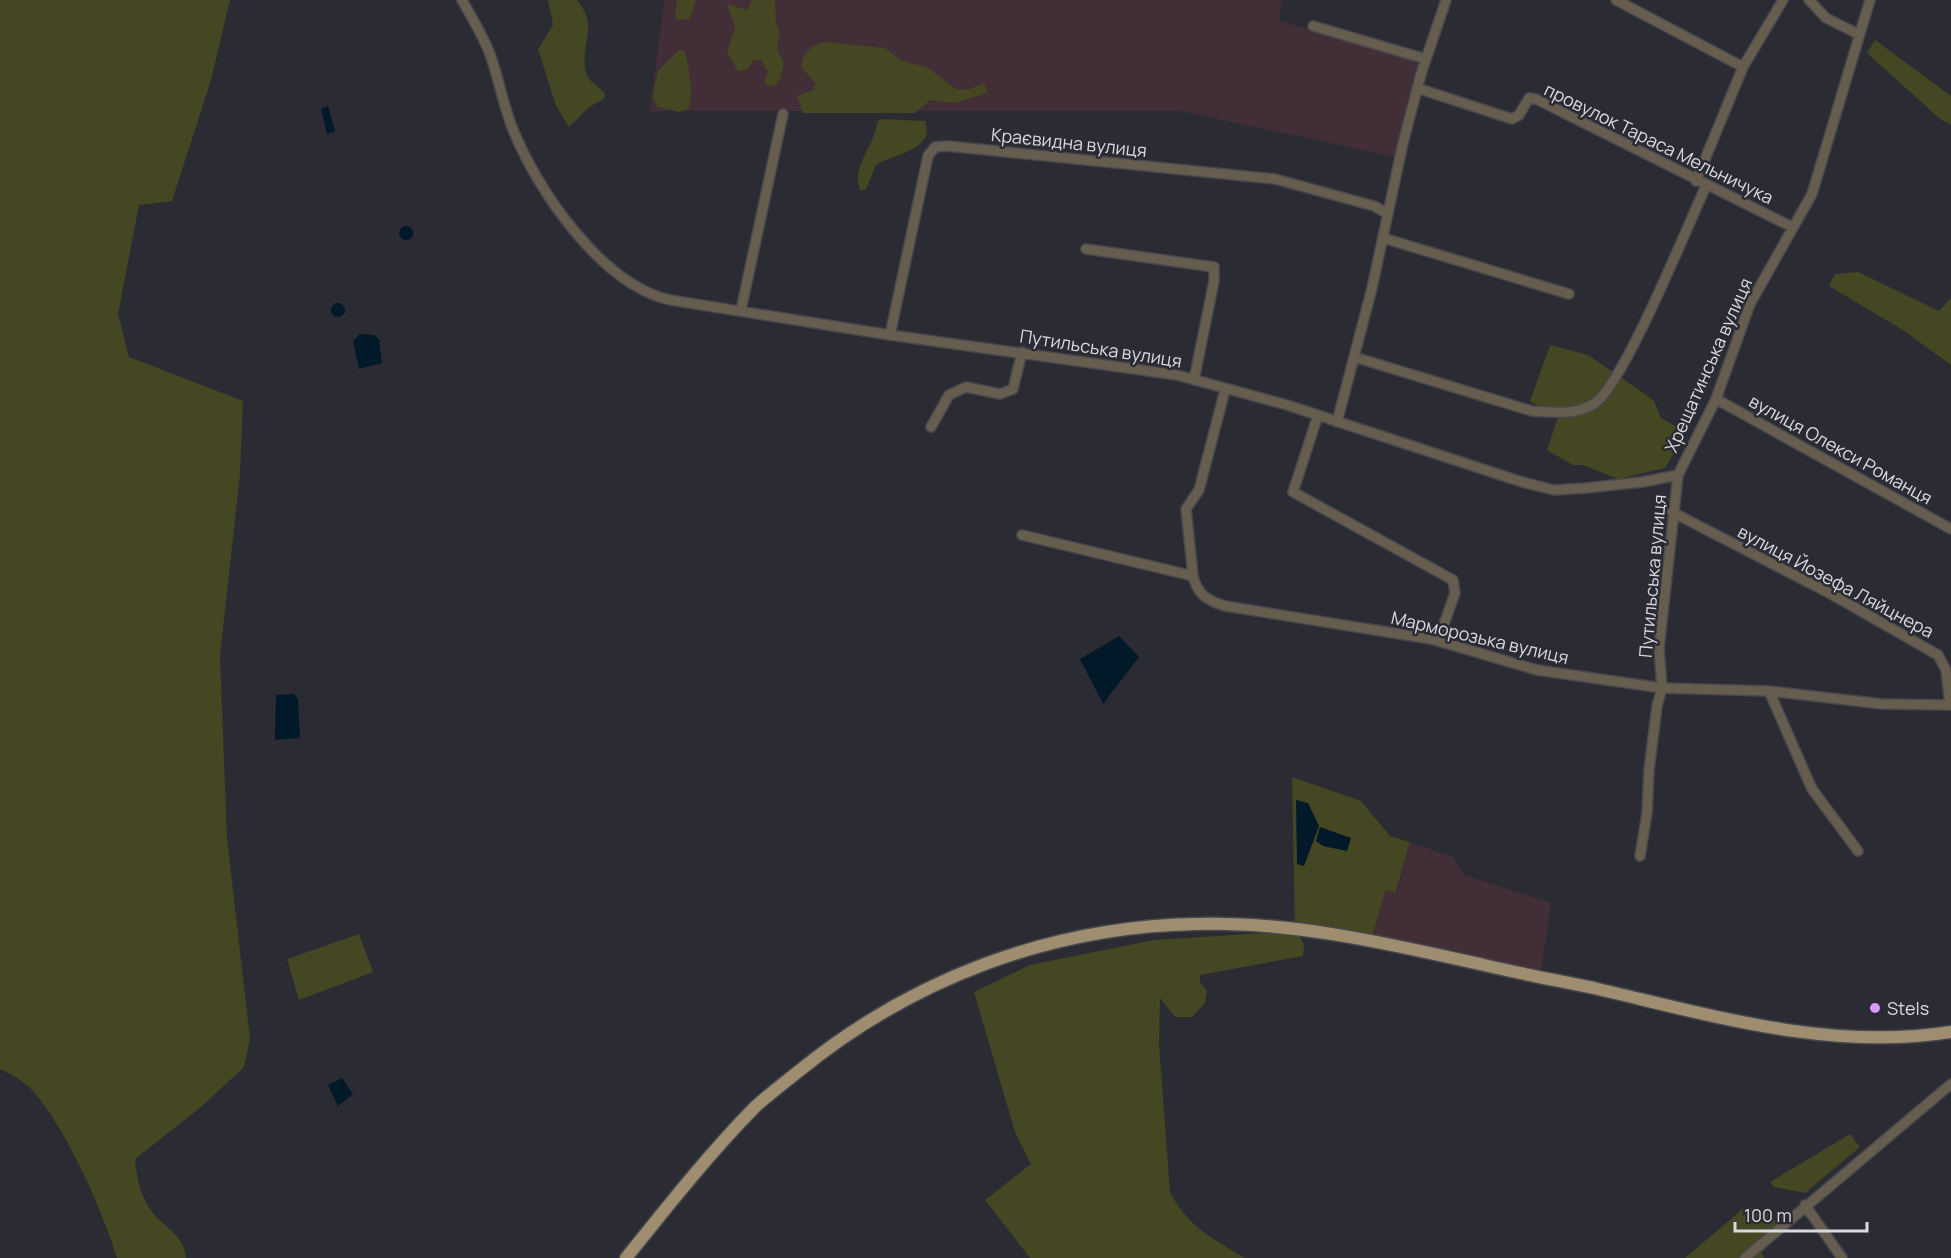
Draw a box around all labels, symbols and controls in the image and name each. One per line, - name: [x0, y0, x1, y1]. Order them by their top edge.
- street label: провулок Тараса Мельничука: [1541, 77, 1777, 209]
- street label: Краєвидна вулиця: [990, 122, 1148, 162]
- street label: Хрещатинська вулиця: [1659, 274, 1757, 456]
- street label: Путильська вулиця: [1018, 323, 1184, 373]
- street label: вулиця Олекси Романця: [1745, 389, 1937, 509]
- street label: Путильська вулиця: [1633, 493, 1671, 659]
- street label: вулиця Йозефа Ляйцнера: [1734, 519, 1938, 643]
- street label: Марморозька вулиця: [1389, 605, 1571, 669]
- place label: Stels: [1887, 996, 1929, 1020]
- marker: Stels: [1868, 1001, 1882, 1015]
- scale bar: [1735, 1195, 1867, 1233]
- text: 100 m: [1744, 1203, 1792, 1227]

